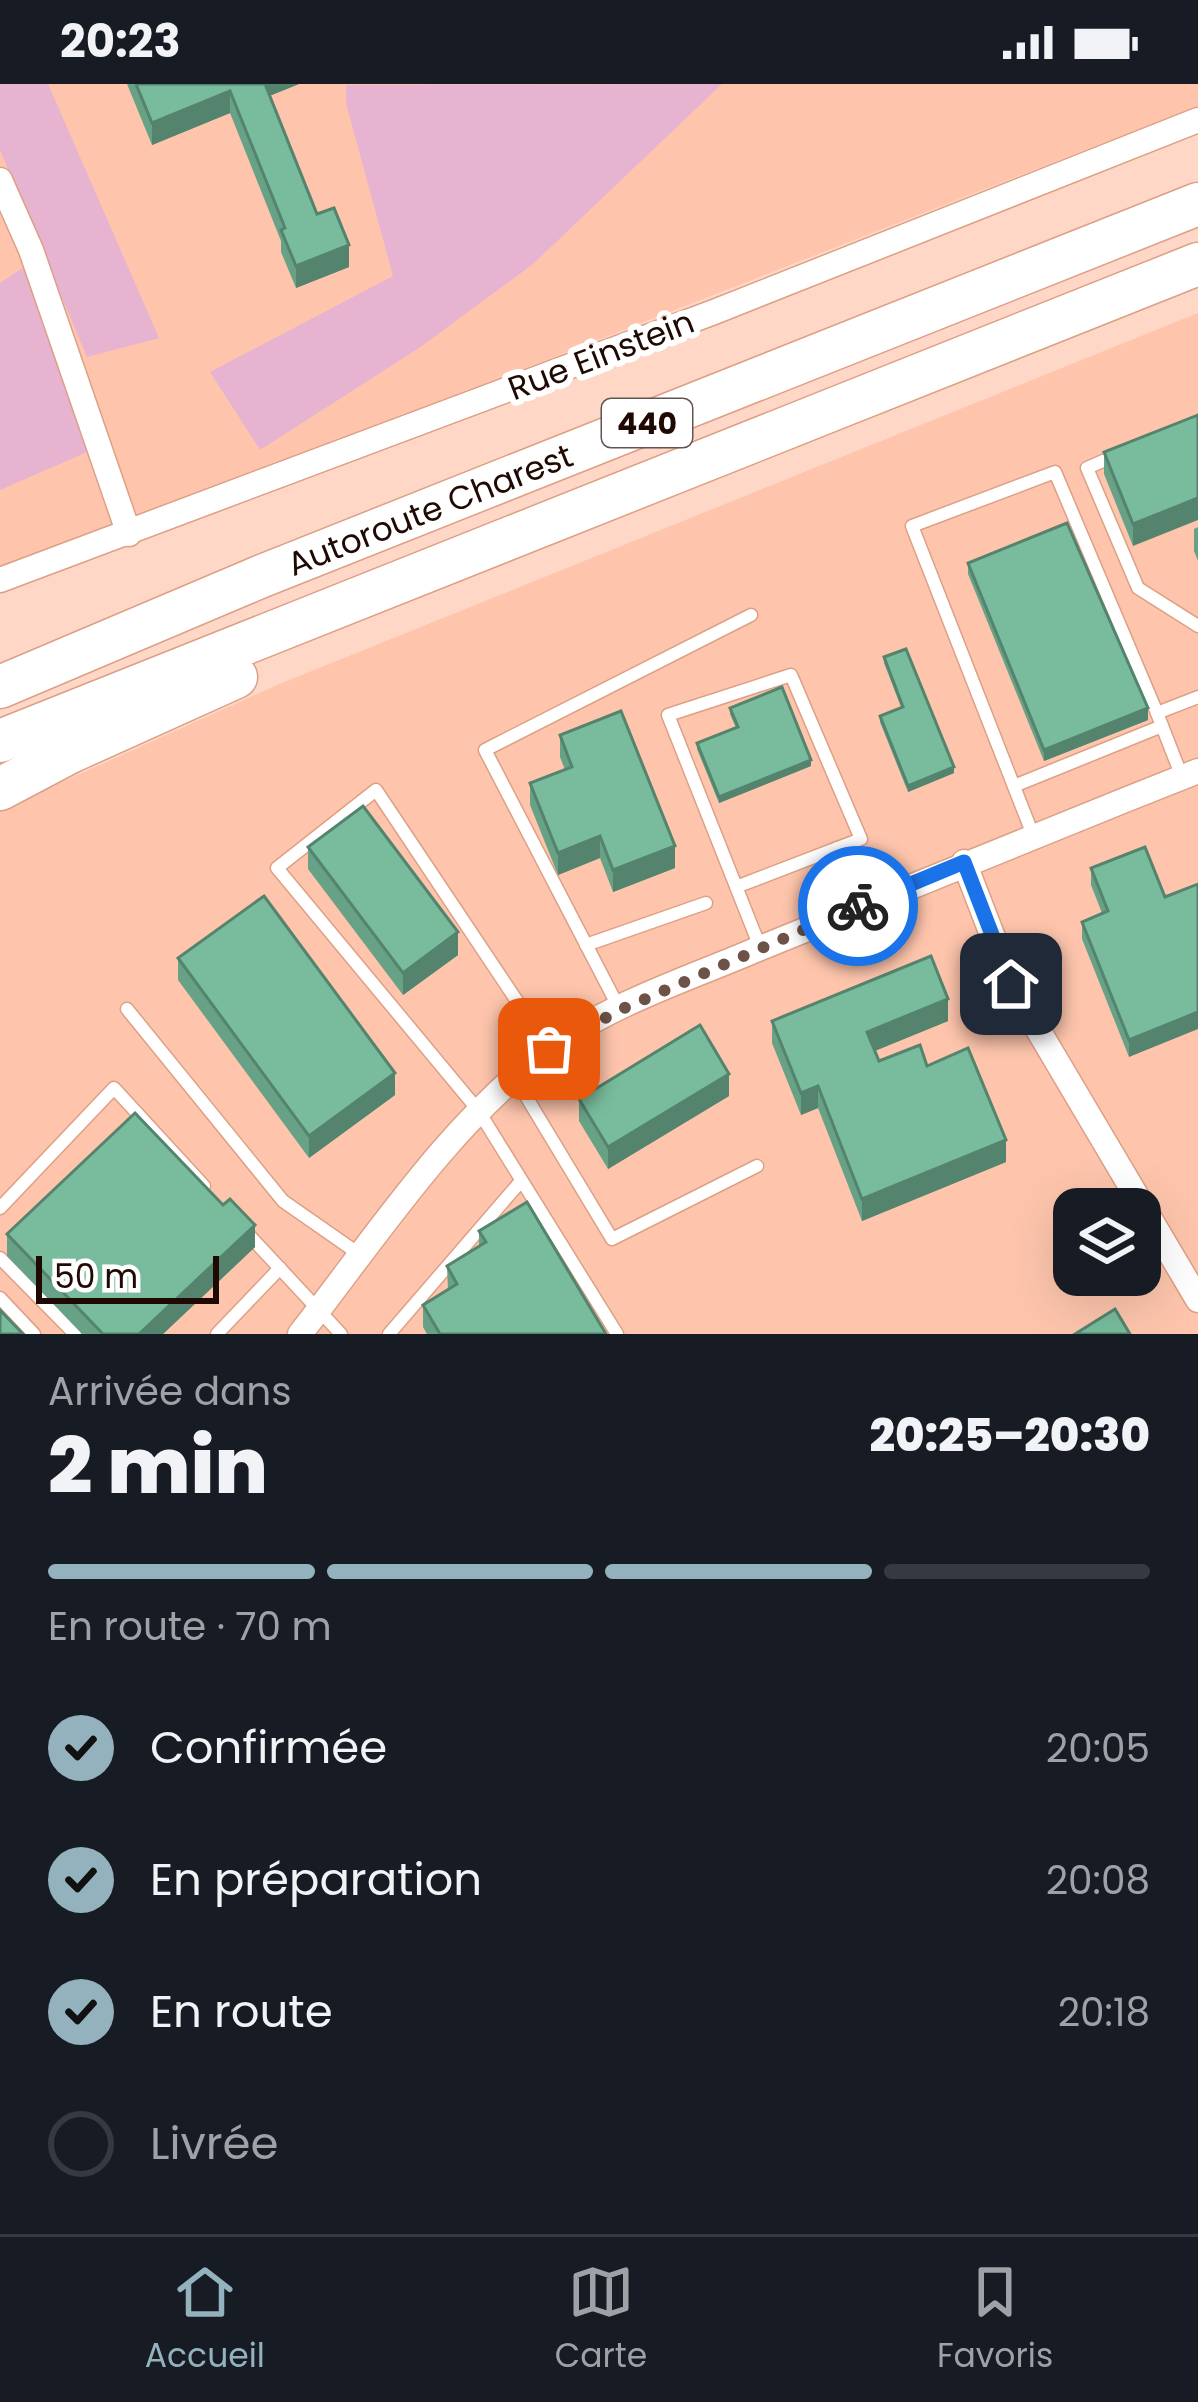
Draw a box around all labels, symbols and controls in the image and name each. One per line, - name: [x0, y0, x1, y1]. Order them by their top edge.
- text: 20:23: [60, 10, 181, 73]
- street label: Rue Einstein: [501, 298, 701, 412]
- road number: 440: [602, 399, 692, 447]
- street label: Autoroute Charest: [280, 431, 579, 587]
- courier: [798, 846, 918, 966]
- icon: bike: [825, 873, 891, 939]
- pin: [960, 933, 1062, 1035]
- icon: home: [978, 951, 1044, 1017]
- pin: [498, 998, 600, 1100]
- icon: bag: [516, 1016, 582, 1082]
- map controls: [1053, 1188, 1161, 1296]
- button: layers: [1053, 1188, 1161, 1296]
- scale bar: [36, 1250, 219, 1303]
- text: 50 m: [54, 1253, 138, 1300]
- text: Arrivée dans: [48, 1364, 292, 1419]
- text: 20:25–20:30: [869, 1404, 1150, 1467]
- text: 2 min: [48, 1411, 268, 1520]
- text: En route · 70 m: [48, 1599, 332, 1654]
- icon: check: [48, 1715, 114, 1781]
- text: Confirmée: [150, 1716, 387, 1779]
- text: 20:05: [1046, 1721, 1150, 1776]
- icon: check: [48, 1847, 114, 1913]
- text: En préparation: [150, 1848, 482, 1911]
- text: 20:08: [1046, 1853, 1150, 1908]
- icon: check: [48, 1979, 114, 2045]
- text: En route: [150, 1980, 333, 2043]
- text: 20:18: [1058, 1985, 1150, 2040]
- text: Livrée: [150, 2112, 278, 2175]
- tab: Accueil: [145, 2259, 265, 2381]
- tab: Carte: [555, 2259, 647, 2381]
- tab: Favoris: [937, 2259, 1053, 2381]

